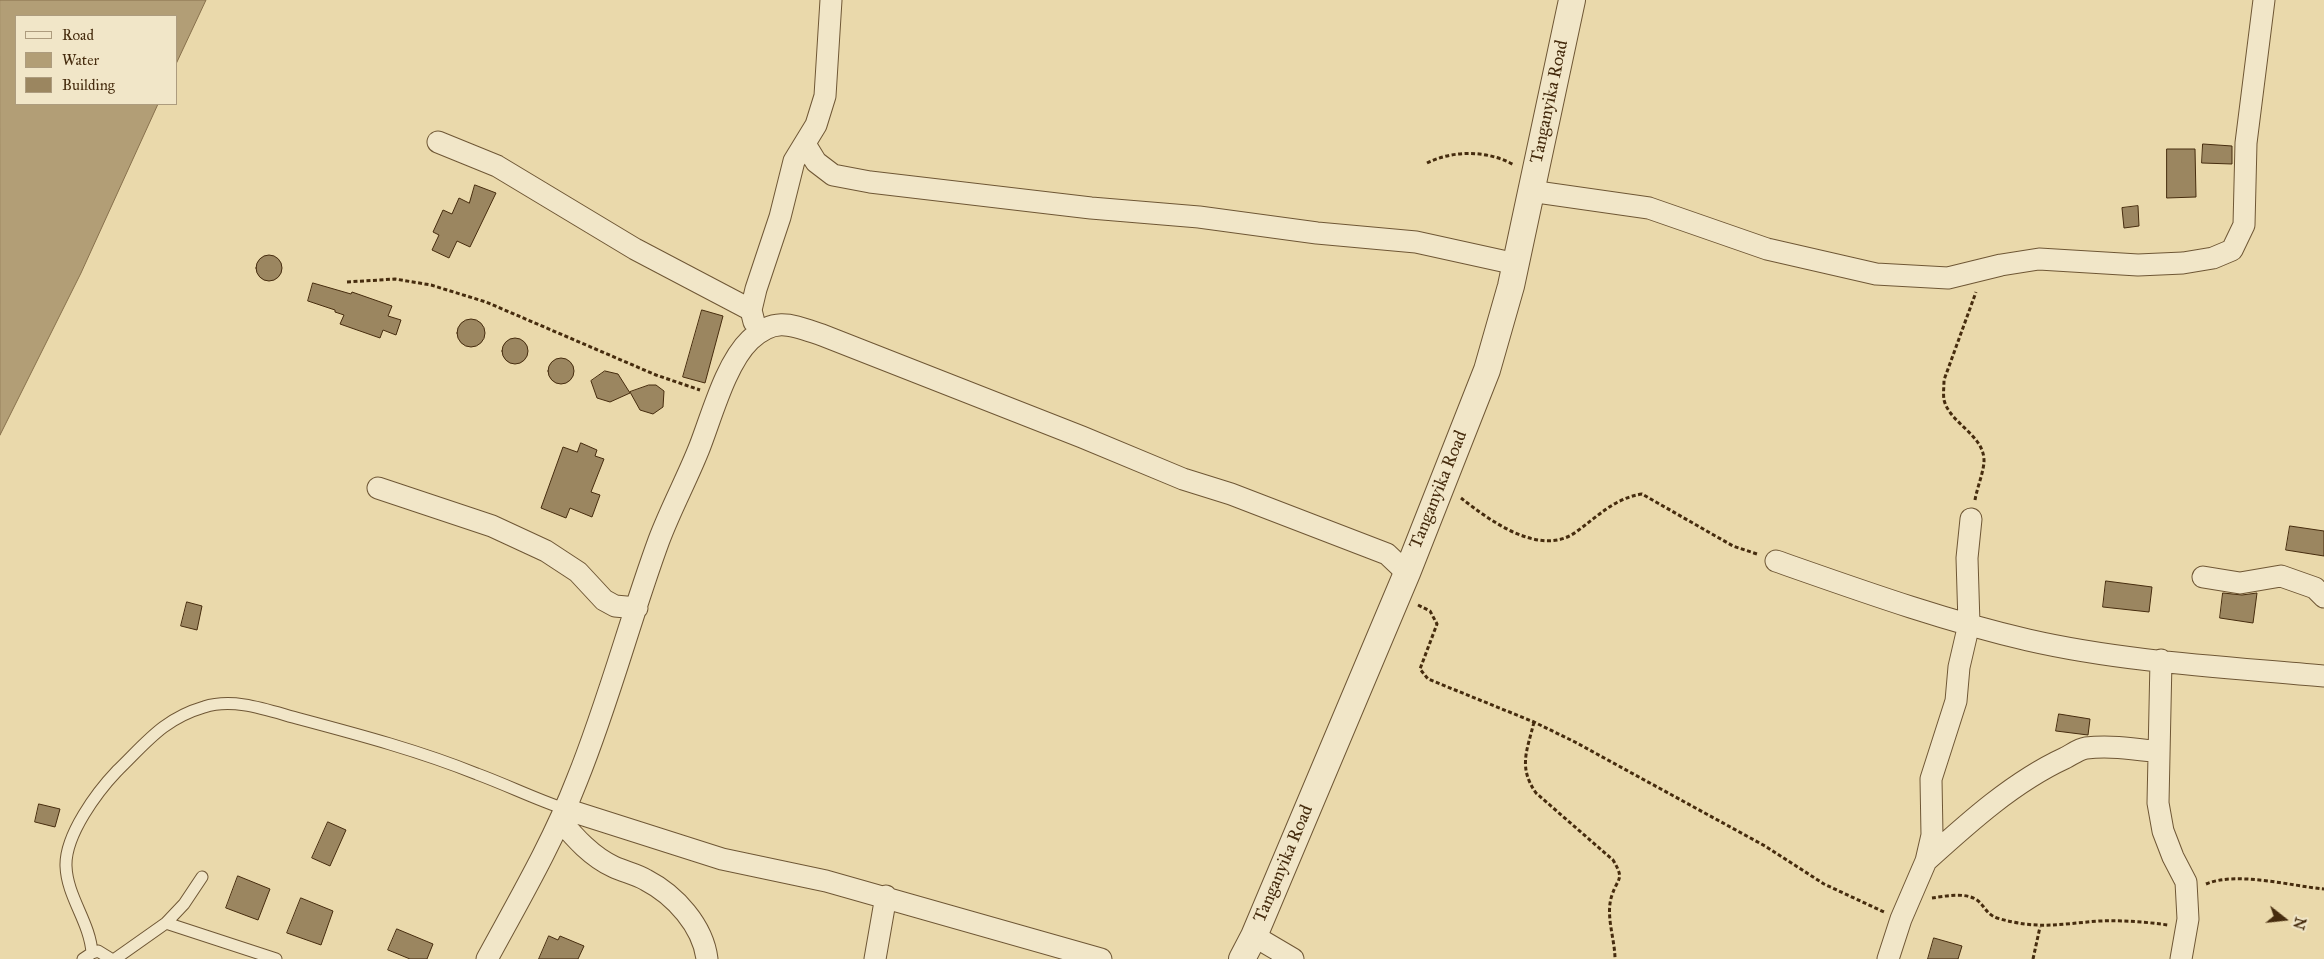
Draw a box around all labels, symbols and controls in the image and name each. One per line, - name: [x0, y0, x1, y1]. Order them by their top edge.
- legend: [15, 15, 178, 105]
- text: Road: [62, 26, 94, 44]
- street label: Tanganyika Road: [1526, 38, 1574, 166]
- text: Water: [62, 51, 99, 69]
- text: Building: [62, 76, 115, 94]
- street label: Tanganyika Road: [1405, 428, 1473, 552]
- street label: Tanganyika Road: [1250, 802, 1318, 926]
- north arrow: [2259, 894, 2309, 944]
- text: N: [2289, 915, 2309, 931]

